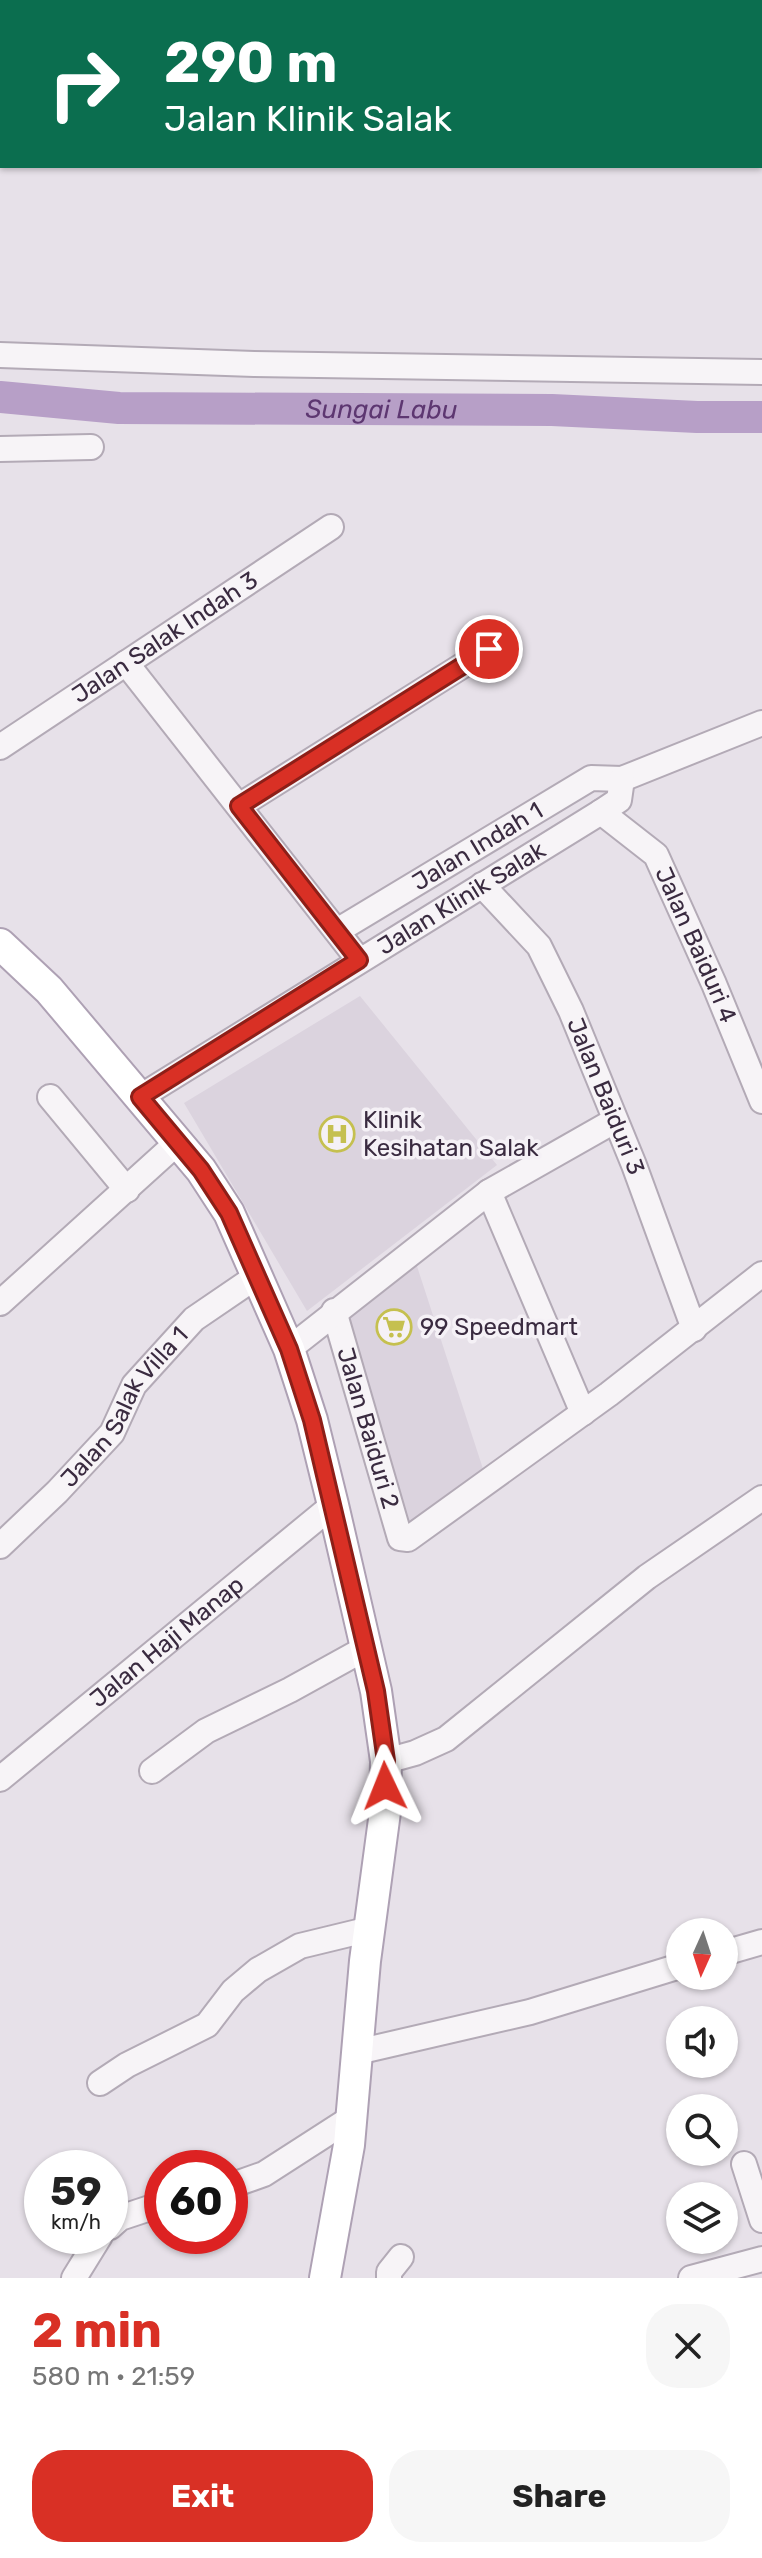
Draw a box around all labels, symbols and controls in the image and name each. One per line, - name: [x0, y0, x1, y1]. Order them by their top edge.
- text: 290 m: [164, 30, 338, 96]
- icon: right: [32, 32, 136, 136]
- text: Jalan Klinik Salak: [164, 97, 452, 140]
- water label: Sungai Labu: [305, 394, 458, 426]
- street label: Jalan Salak Indah 3: [67, 566, 263, 709]
- pin: [455, 615, 523, 683]
- icon: arrive: [467, 627, 511, 671]
- street label: Jalan Indah 1: [407, 796, 548, 896]
- street label: Jalan Klinik Salak: [372, 835, 551, 961]
- street label: Jalan Baiduri 4: [649, 862, 742, 1027]
- street label: Jalan Baiduri 3: [561, 1014, 650, 1178]
- place label: Klinik Kesihatan Salak: [363, 1106, 539, 1162]
- hospital icon: Klinik Kesihatan Salak: [318, 1115, 356, 1153]
- supermarket icon: 99 Speedmart: [375, 1308, 413, 1346]
- place label: 99 Speedmart: [420, 1313, 578, 1341]
- street label: Jalan Salak Villa 1: [55, 1321, 194, 1493]
- street label: Jalan Baiduri 2: [331, 1344, 405, 1512]
- street label: Jalan Haji Manap: [84, 1570, 249, 1713]
- position arrow: [343, 1744, 427, 1828]
- north arrow: [666, 1918, 738, 1990]
- map controls: [666, 1918, 738, 2254]
- button: sound: [666, 2006, 738, 2078]
- button: search: [666, 2094, 738, 2166]
- speed limit sign: 60: [144, 2150, 248, 2254]
- text: 59: [50, 2168, 102, 2215]
- button: layers: [666, 2182, 738, 2254]
- text: km/h: [51, 2210, 101, 2234]
- text: 2 min: [32, 2302, 162, 2359]
- button: close: [646, 2304, 730, 2388]
- text: 580 m · 21:59: [32, 2361, 195, 2392]
- button: Exit: [32, 2450, 373, 2542]
- button: Share: [389, 2450, 730, 2542]

